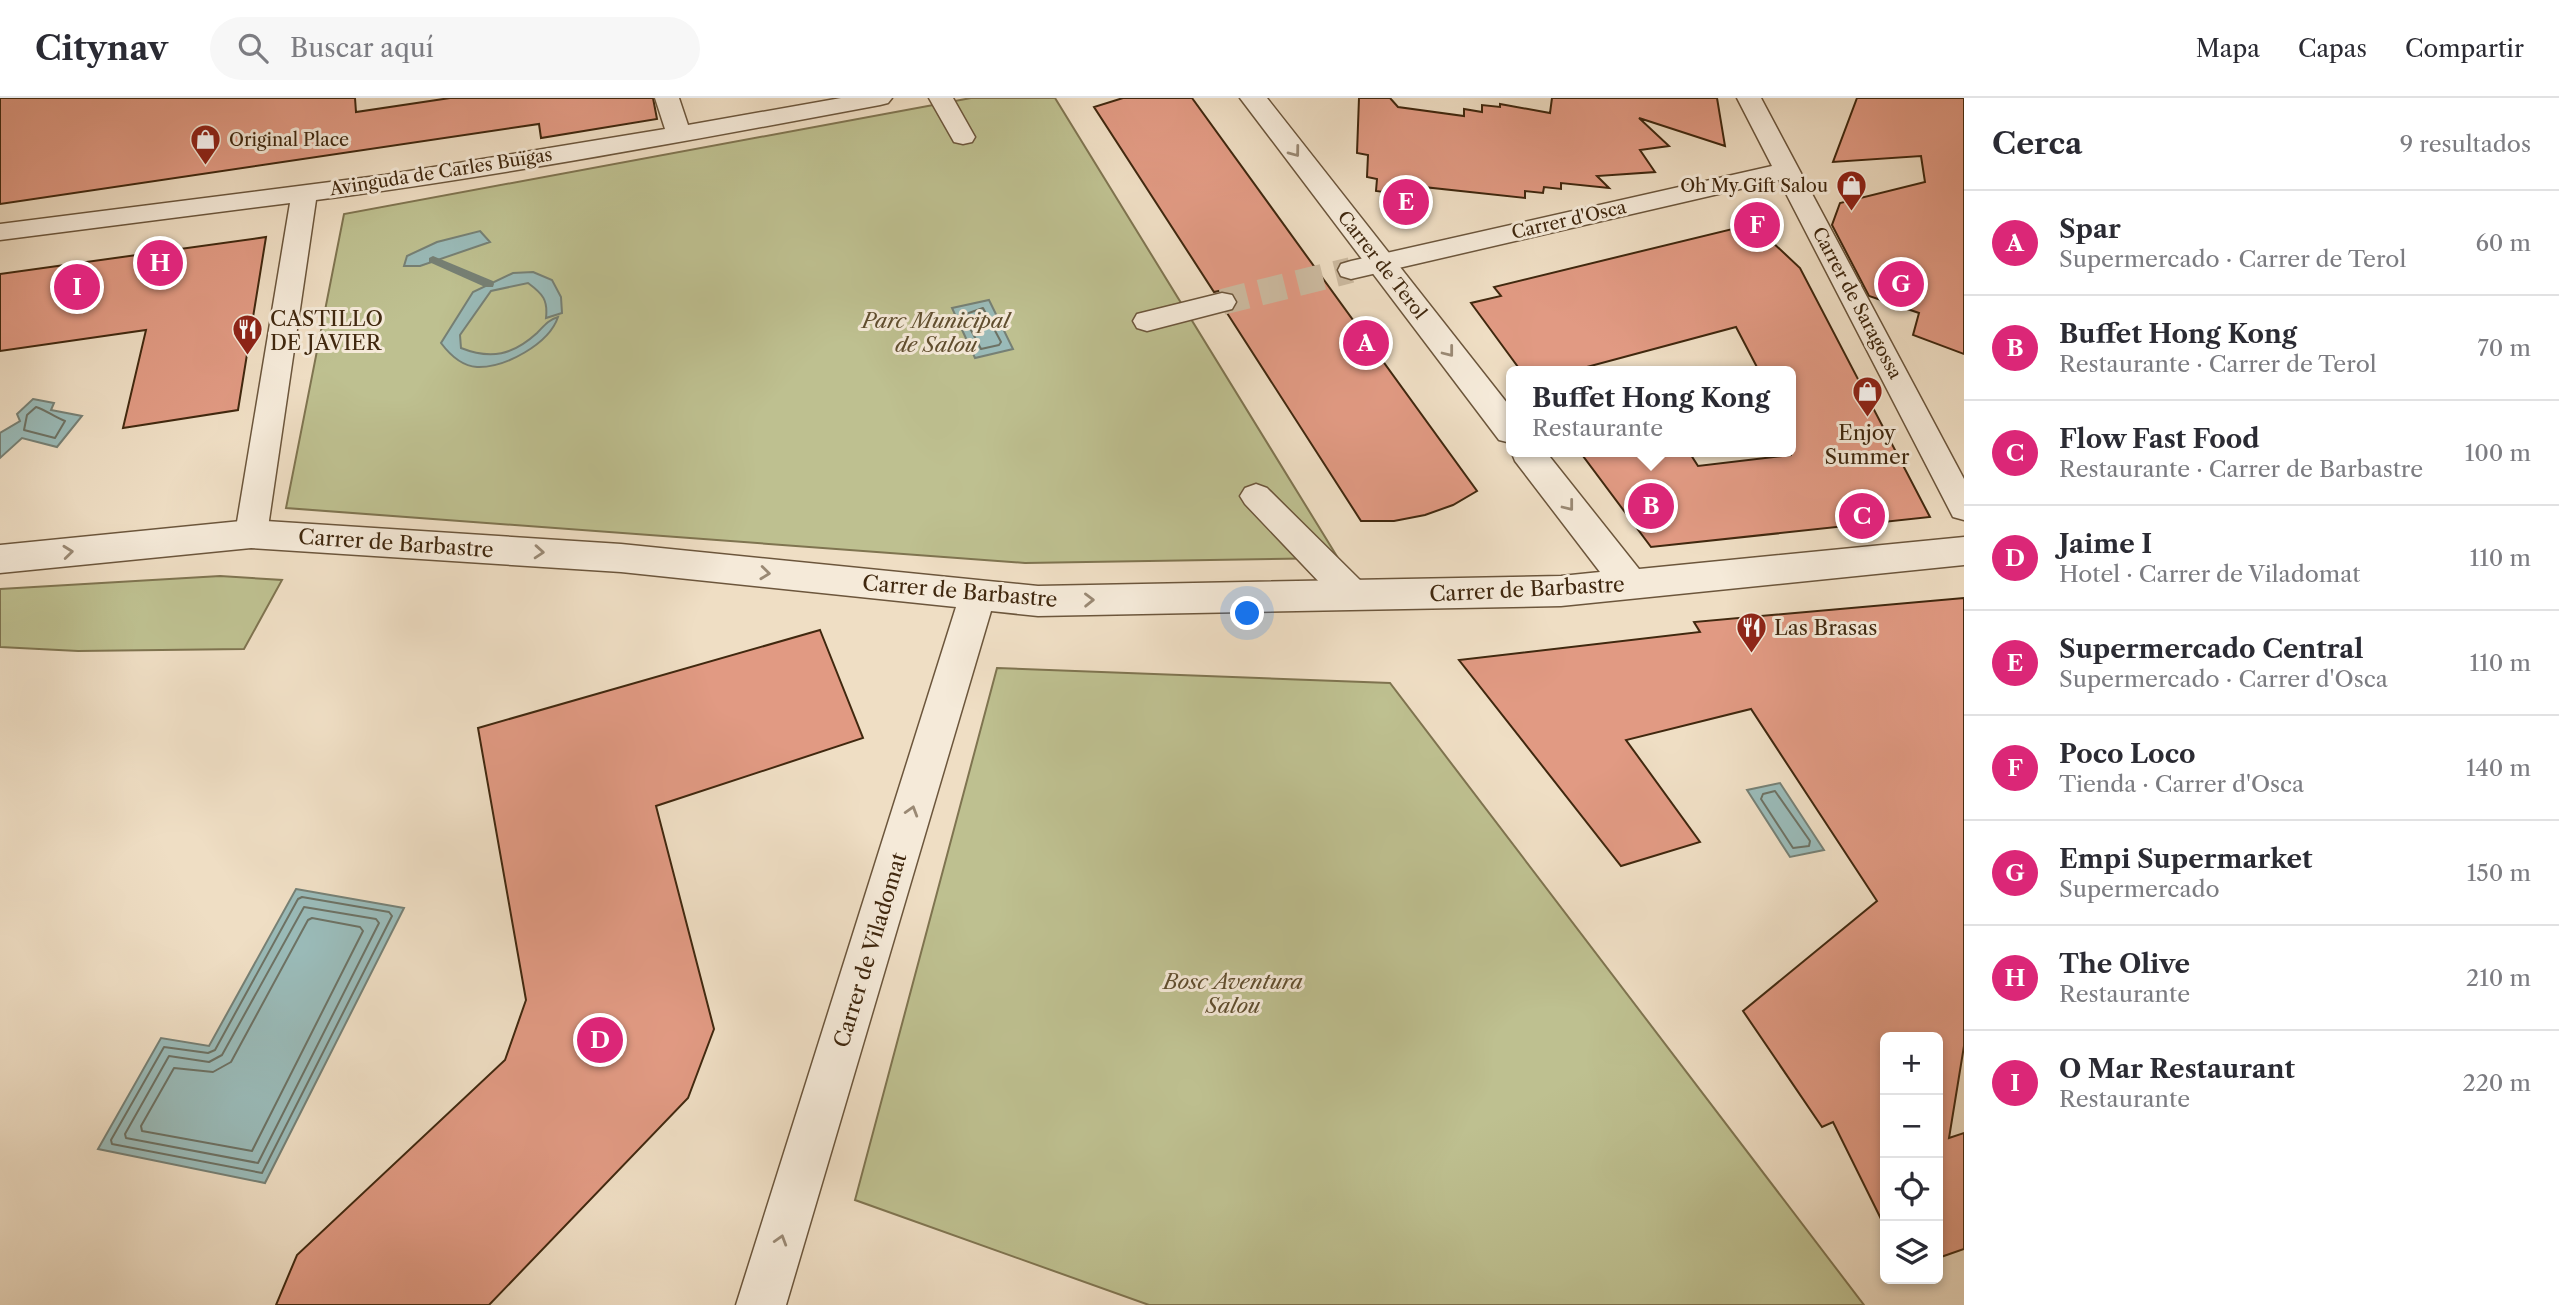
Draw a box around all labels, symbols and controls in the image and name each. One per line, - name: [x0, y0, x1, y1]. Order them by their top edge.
- search box: [210, 17, 700, 80]
- text: Citynav: [35, 28, 168, 69]
- icon: search: [234, 29, 272, 67]
- text: Buscar aquí: [290, 32, 434, 64]
- text: Mapa: [2196, 34, 2260, 63]
- text: Capas: [2298, 34, 2367, 63]
- text: Compartir: [2405, 34, 2524, 63]
- shop icon: Original Place: [189, 123, 223, 167]
- text: Cerca: [1992, 125, 2082, 162]
- place label: Original Place: [229, 129, 349, 151]
- text: 9 resultados: [2400, 130, 2531, 158]
- street label: Avinguda de Carles Buïgas: [327, 144, 554, 201]
- one-way arrow: [1286, 144, 1299, 157]
- shop icon: Oh My Gift Salou: [1834, 169, 1868, 213]
- place label: Oh My Gift Salou: [1680, 175, 1828, 197]
- pin: E: [1383, 176, 1429, 228]
- street label: Carrer d'Osca: [1510, 196, 1629, 244]
- pin: F: [1734, 199, 1780, 251]
- street label: Carrer de Terol: [1333, 206, 1431, 324]
- text: Spar: [2059, 213, 2121, 245]
- street label: Carrer de Saragossa: [1808, 223, 1907, 383]
- text: A: [2006, 229, 2024, 257]
- text: 60 m: [2475, 229, 2531, 257]
- pin: H: [137, 237, 183, 289]
- text: Supermercado · Carrer de Terol: [2059, 245, 2406, 273]
- pin: G: [1878, 258, 1924, 310]
- pin: I: [54, 261, 100, 313]
- place label: CASTILLO DE JAVIER: [270, 306, 383, 355]
- park label: Parc Municipal de Salou: [860, 308, 1012, 357]
- restaurant icon: CASTILLO DE JAVIER: [230, 313, 264, 357]
- pin: A: [1343, 317, 1389, 369]
- text: Buffet Hong Kong: [2059, 318, 2297, 350]
- text: B: [2006, 334, 2024, 362]
- text: 70 m: [2478, 334, 2531, 362]
- one-way arrow: [1441, 343, 1453, 356]
- text: Restaurante · Carrer de Terol: [2059, 350, 2377, 378]
- popup: [1506, 366, 1796, 457]
- shop icon: Enjoy Summer: [1850, 375, 1884, 419]
- text: Buffet Hong Kong: [1532, 382, 1770, 414]
- text: Restaurante: [1532, 414, 1663, 442]
- place label: Enjoy Summer: [1824, 420, 1910, 469]
- text: Flow Fast Food: [2059, 423, 2260, 455]
- text: C: [2006, 439, 2024, 467]
- text: 100 m: [2465, 439, 2531, 467]
- text: Restaurante · Carrer de Barbastre: [2059, 455, 2423, 483]
- pin: B: [1628, 480, 1674, 532]
- pin: C: [1839, 490, 1885, 542]
- one-way arrow: [1561, 498, 1574, 510]
- street label: Carrer de Barbastre: [297, 524, 495, 562]
- text: Jaime I: [2059, 528, 2152, 560]
- text: D: [2005, 544, 2025, 572]
- text: 110 m: [2470, 544, 2531, 572]
- one-way arrow: [63, 545, 74, 560]
- one-way arrow: [534, 545, 545, 560]
- text: Hotel · Carrer de Viladomat: [2059, 560, 2360, 588]
- one-way arrow: [760, 565, 771, 580]
- street label: Carrer de Barbastre: [861, 570, 1059, 612]
- street label: Carrer de Barbastre: [1429, 571, 1625, 607]
- one-way arrow: [1085, 592, 1095, 608]
- your location: [1230, 596, 1264, 630]
- restaurant icon: Las Brasas: [1734, 610, 1768, 654]
- place label: Las Brasas: [1774, 615, 1877, 640]
- text: Supermercado Central: [2059, 633, 2364, 665]
- text: E: [2007, 649, 2023, 677]
- text: 110 m: [2470, 649, 2531, 677]
- text: Supermercado · Carrer d'Osca: [2059, 665, 2388, 693]
- text: Poco Loco: [2059, 738, 2195, 770]
- text: F: [2007, 754, 2023, 782]
- text: 140 m: [2466, 754, 2531, 782]
- text: Tienda · Carrer d'Osca: [2059, 770, 2304, 798]
- one-way arrow: [904, 805, 918, 818]
- text: Empi Supermarket: [2059, 843, 2313, 875]
- street label: Carrer de Viladomat: [828, 849, 912, 1050]
- text: G: [2005, 859, 2025, 887]
- text: 150 m: [2467, 859, 2531, 887]
- text: Supermercado: [2059, 875, 2220, 903]
- text: The Olive: [2059, 948, 2190, 980]
- text: H: [2005, 964, 2026, 992]
- text: 210 m: [2466, 964, 2531, 992]
- park label: Bosc Aventura Salou: [1161, 969, 1303, 1018]
- text: Restaurante: [2059, 980, 2190, 1008]
- pin: D: [577, 1014, 623, 1066]
- map controls: [1880, 1032, 1943, 1284]
- button: +: [1880, 1032, 1943, 1095]
- text: O Mar Restaurant: [2059, 1053, 2295, 1085]
- text: I: [2010, 1069, 2020, 1097]
- text: 220 m: [2462, 1069, 2531, 1097]
- text: Restaurante: [2059, 1085, 2190, 1113]
- button: −: [1880, 1095, 1943, 1158]
- button: locate: [1880, 1158, 1943, 1221]
- button: layers: [1880, 1221, 1943, 1284]
- one-way arrow: [773, 1234, 788, 1246]

